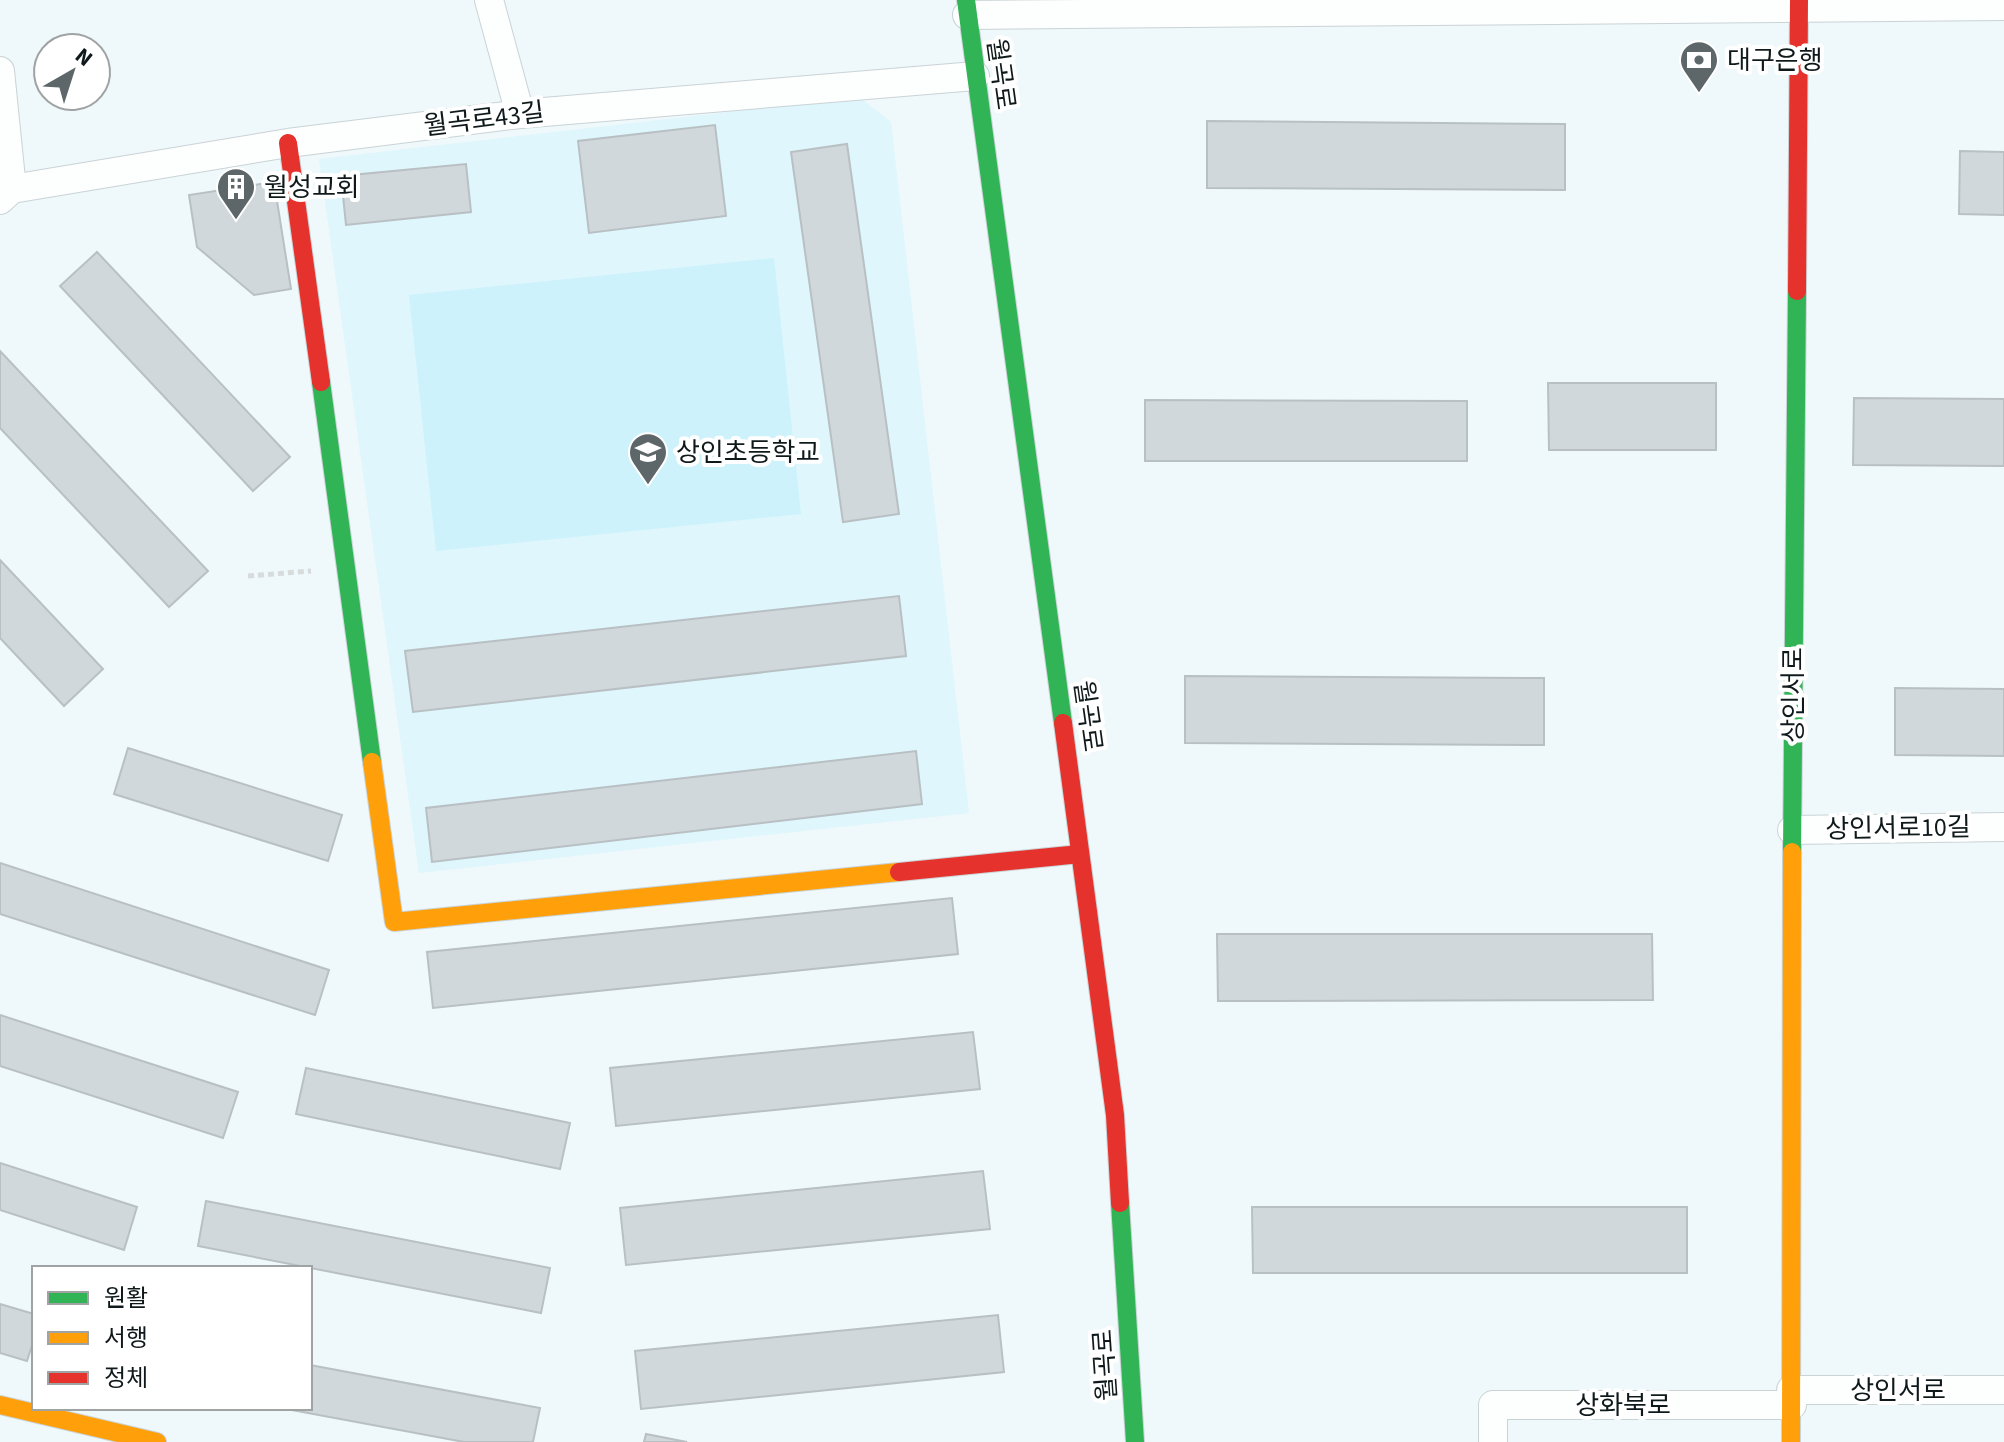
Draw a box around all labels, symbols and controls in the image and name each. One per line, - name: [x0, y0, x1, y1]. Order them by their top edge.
- north arrow: [32, 32, 112, 112]
- street label: 월곡로: [978, 36, 1024, 112]
- bank icon: 대구은행: [1678, 39, 1720, 94]
- text: N: [68, 40, 100, 74]
- place label: 대구은행: [1727, 42, 1823, 79]
- street label: 월곡로43길: [421, 93, 547, 145]
- building icon: 월성교회: [215, 166, 257, 221]
- place label: 월성교회: [264, 169, 360, 206]
- school or university icon: 상인초등학교: [627, 431, 669, 486]
- place label: 상인초등학교: [676, 434, 820, 471]
- street label: 상인서로: [1775, 647, 1812, 743]
- street label: 월곡로: [1065, 678, 1111, 754]
- street label: 상인서로10길: [1825, 808, 1971, 848]
- legend: [32, 1266, 312, 1410]
- text: 원활: [104, 1281, 148, 1316]
- text: 서행: [104, 1321, 148, 1356]
- street label: 월곡로: [1084, 1328, 1126, 1402]
- text: 정체: [104, 1361, 148, 1396]
- street label: 상인서로: [1850, 1372, 1946, 1409]
- street label: 상화북로: [1575, 1387, 1671, 1424]

